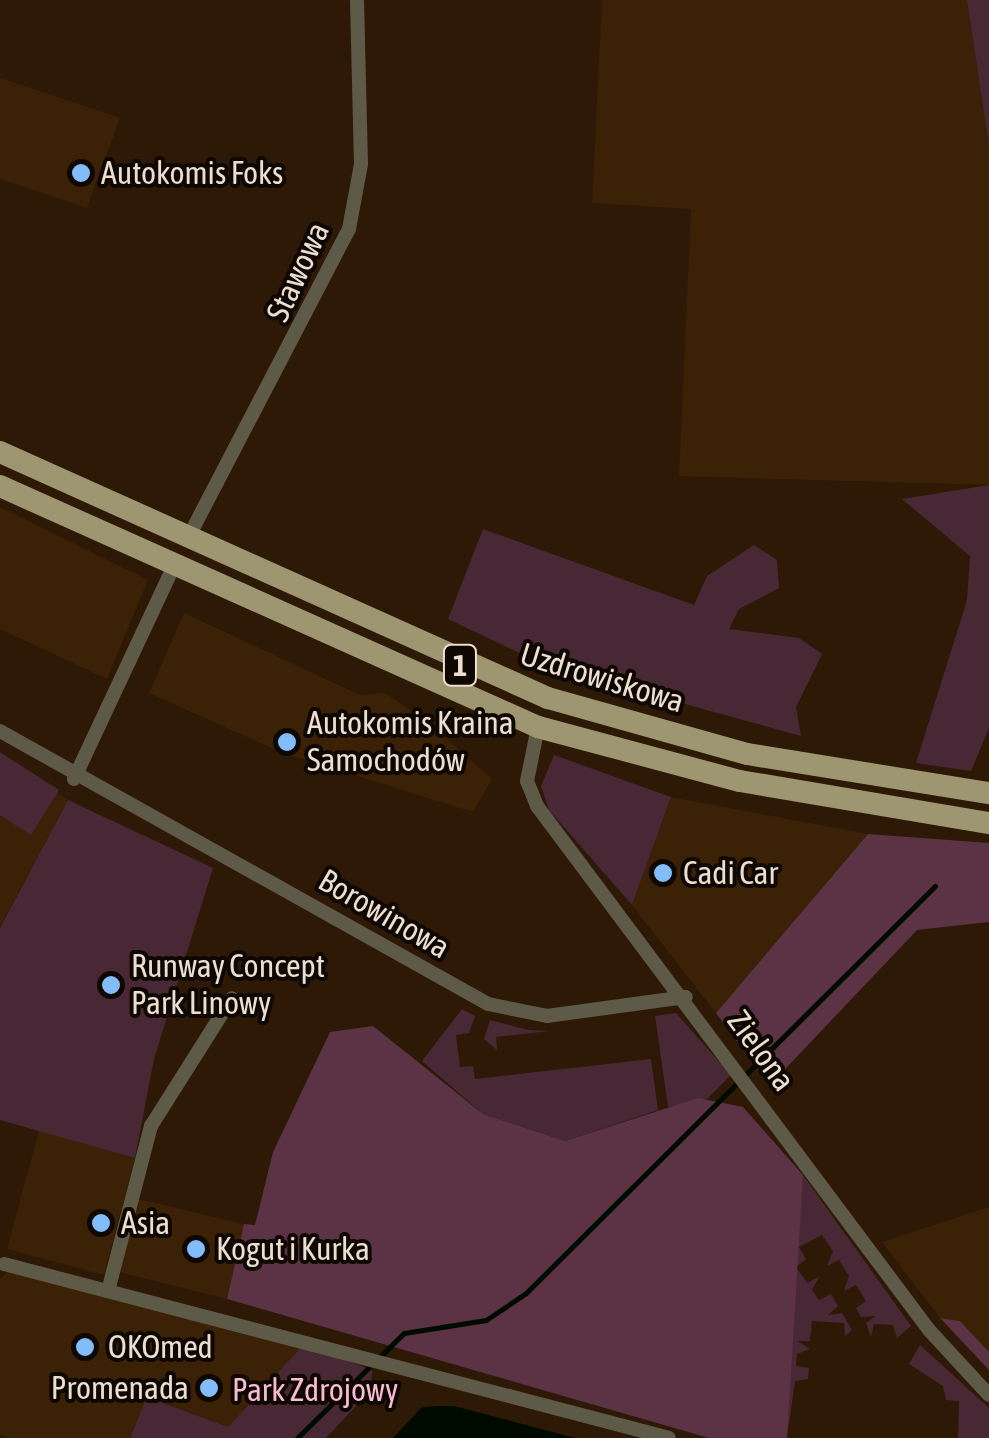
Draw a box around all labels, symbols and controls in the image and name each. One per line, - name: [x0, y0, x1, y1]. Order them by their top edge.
- place label: Autokomis Foks: [101, 154, 283, 192]
- marker: Autokomis Foks: [70, 162, 92, 184]
- street label: Stawowa: [258, 216, 338, 328]
- street label: Uzdrowiskowa: [516, 635, 688, 721]
- road number: 1: [442, 640, 478, 690]
- place label: Autokomis Kraina Samochodów: [307, 705, 514, 780]
- marker: Autokomis Kraina Samochodów: [276, 731, 298, 753]
- place label: Cadi Car: [683, 854, 778, 892]
- street label: Borowinowa: [312, 861, 456, 967]
- marker: Cadi Car: [652, 862, 674, 884]
- place label: Runway Concept Park Linowy: [131, 948, 325, 1023]
- marker: Runway Concept Park Linowy: [100, 974, 122, 996]
- street label: Zielona: [719, 1003, 803, 1099]
- place label: Asia: [121, 1204, 170, 1242]
- marker: Asia: [90, 1212, 112, 1234]
- place label: Kogut i Kurka: [216, 1230, 370, 1268]
- marker: Kogut i Kurka: [185, 1238, 207, 1260]
- place label: OKOmed: [108, 1328, 213, 1366]
- marker: OKOmed: [72, 1334, 98, 1360]
- place label: Promenada: [51, 1369, 189, 1407]
- park label: Park Zdrojowy: [232, 1371, 398, 1409]
- marker: Promenada: [198, 1377, 220, 1399]

